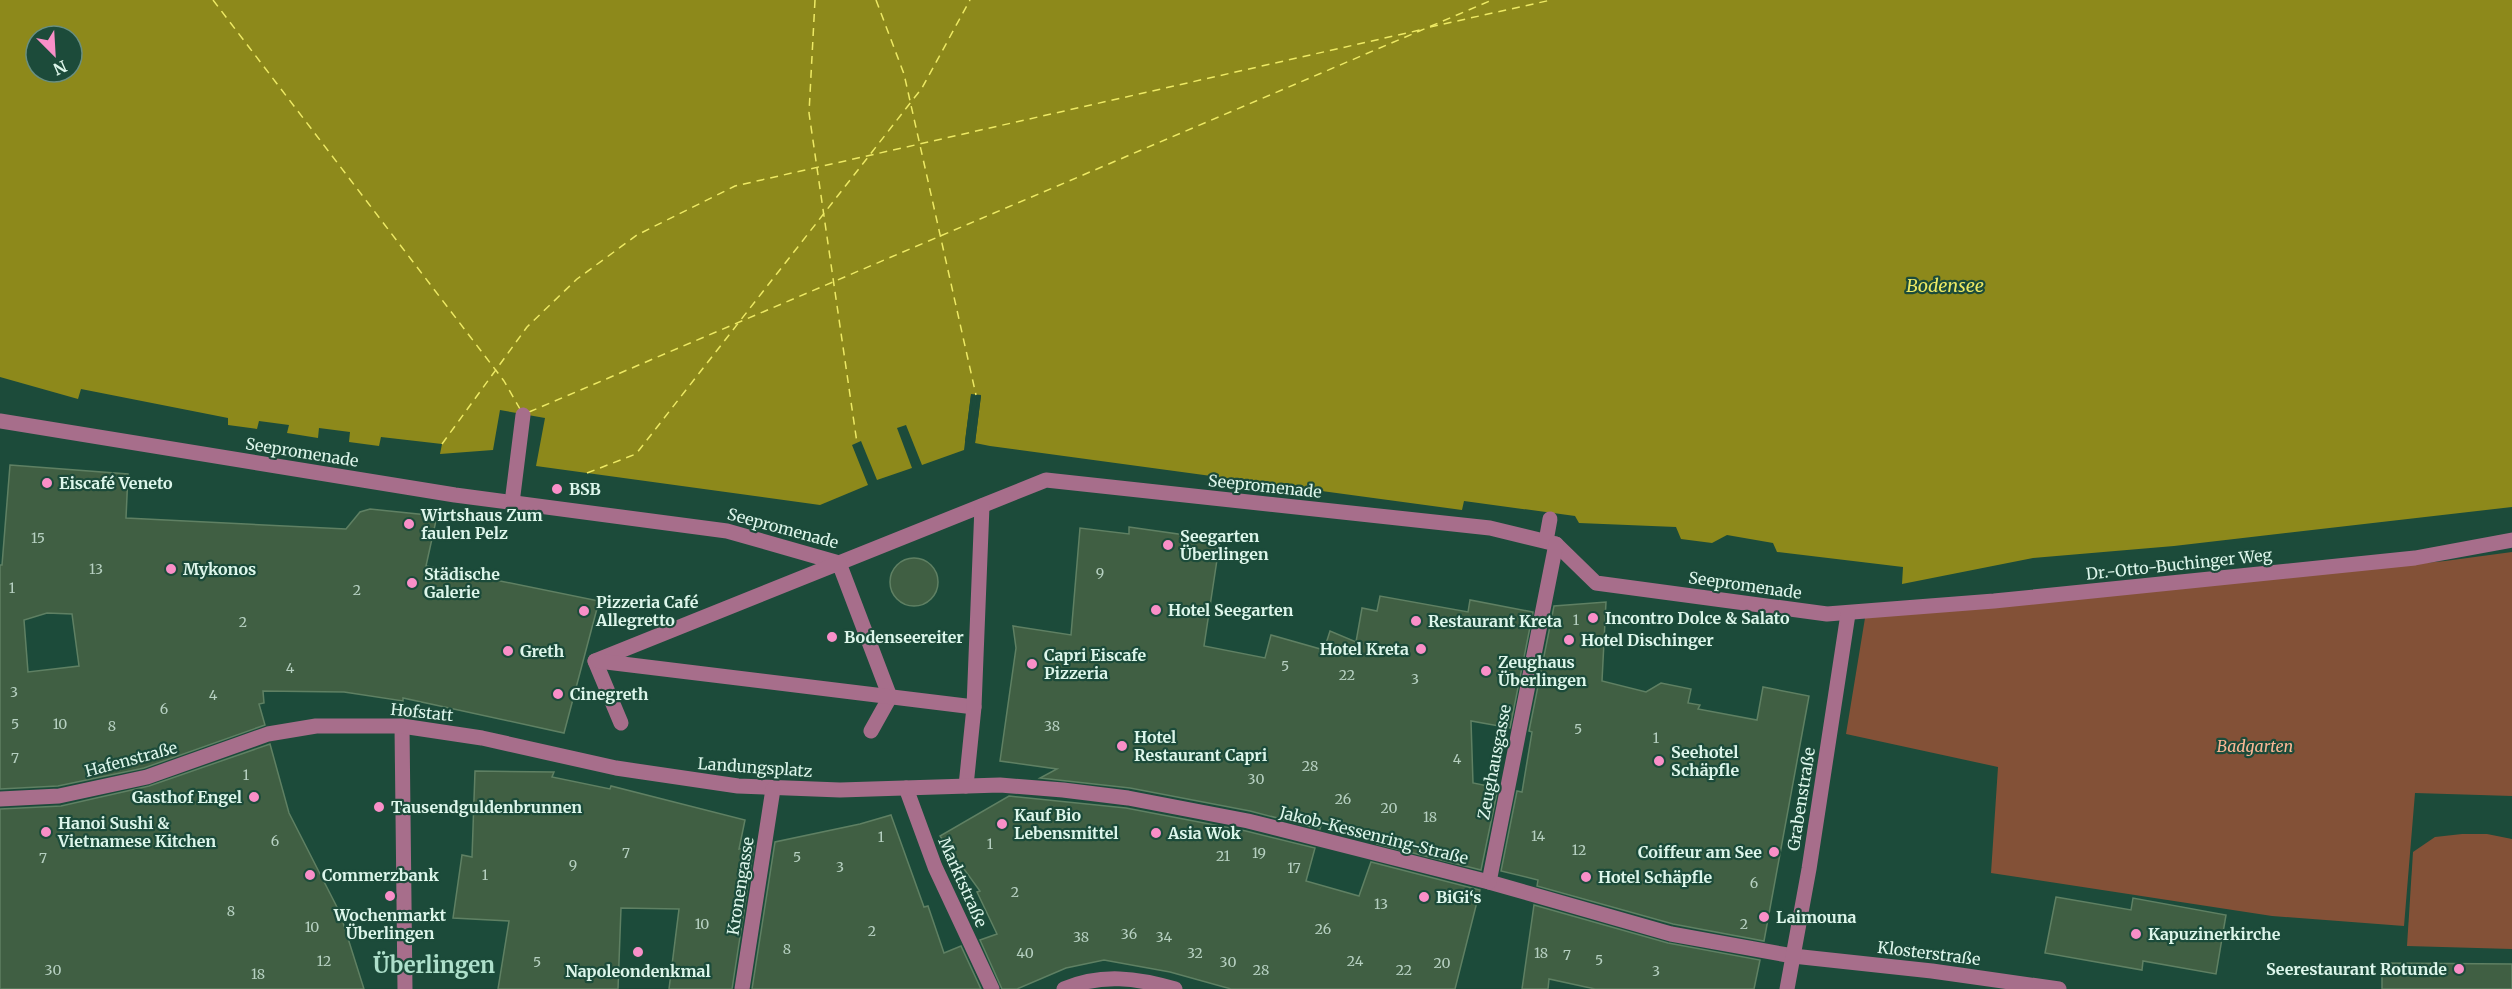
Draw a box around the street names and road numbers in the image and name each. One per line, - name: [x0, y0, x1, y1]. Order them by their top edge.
- street label: Seepromenade: [244, 433, 360, 471]
- street label: Seepromenade: [1207, 470, 1323, 502]
- street label: Seepromenade: [725, 504, 841, 552]
- street label: Dr.-Otto-Buchinger Weg: [2085, 544, 2273, 584]
- street label: Seepromenade: [1687, 567, 1803, 603]
- street label: Hofstatt: [390, 699, 455, 725]
- street label: Zeughausgasse: [1473, 703, 1515, 821]
- street label: Hafenstraße: [83, 737, 179, 781]
- street label: Grabenstraße: [1783, 746, 1819, 852]
- street label: Landungsplatz: [697, 753, 813, 781]
- street label: Jakob-Kessenring-Straße: [1276, 802, 1471, 868]
- street label: Marktstraße: [934, 834, 992, 930]
- street label: Kronengasse: [722, 835, 758, 937]
- street label: Klosterstraße: [1876, 937, 1982, 969]

